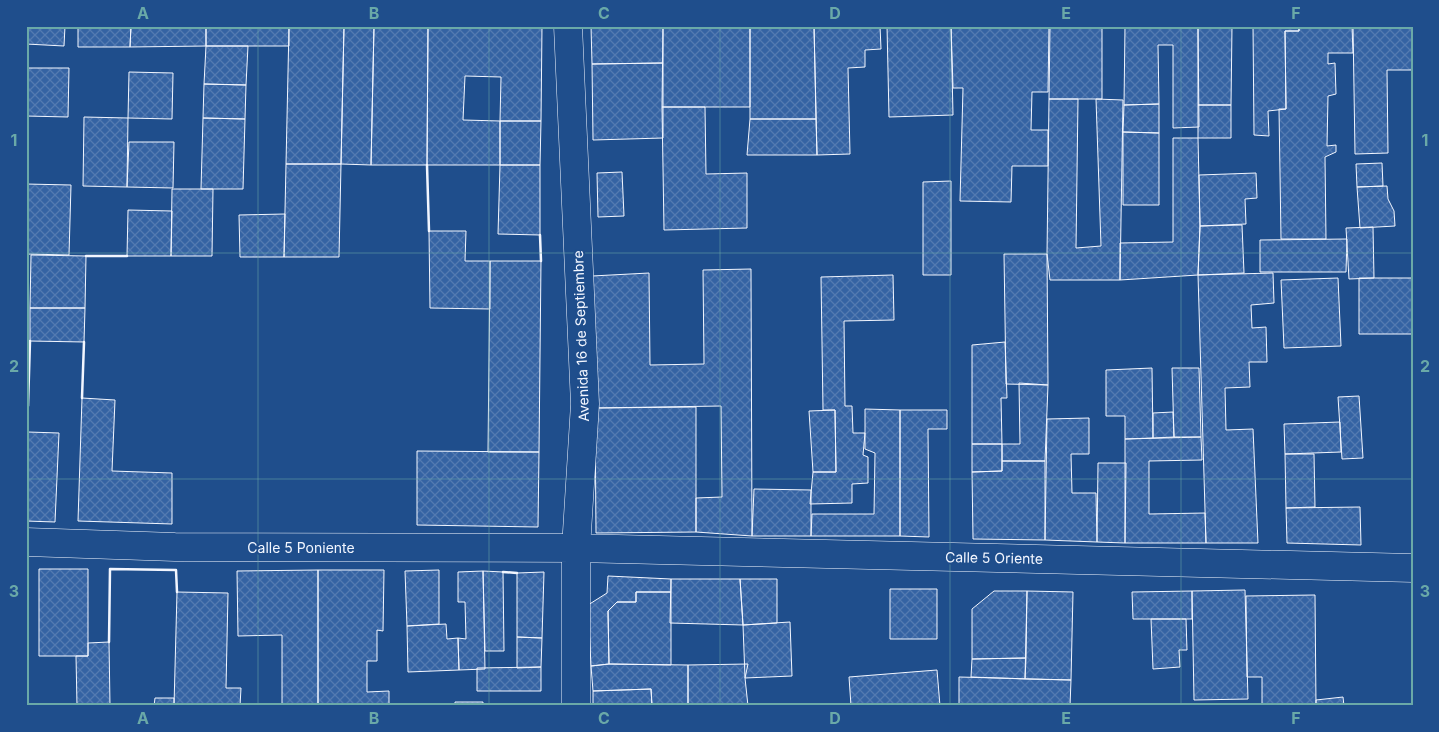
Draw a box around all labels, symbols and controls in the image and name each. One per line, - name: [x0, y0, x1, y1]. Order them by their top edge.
- text: A: [137, 3, 149, 23]
- text: B: [369, 3, 379, 23]
- text: C: [598, 3, 610, 23]
- text: D: [829, 3, 841, 23]
- text: E: [1061, 3, 1071, 23]
- text: F: [1291, 3, 1301, 23]
- text: 1: [11, 130, 17, 150]
- text: 1: [1422, 130, 1428, 150]
- street label: Avenida 16 de Septiembre: [569, 250, 592, 422]
- text: 2: [9, 356, 19, 376]
- text: 2: [1420, 356, 1430, 376]
- street label: Calle 5 Poniente: [247, 539, 355, 556]
- street label: Calle 5 Oriente: [945, 548, 1043, 567]
- text: 3: [9, 581, 19, 601]
- text: 3: [1420, 581, 1430, 601]
- text: A: [137, 708, 149, 728]
- text: B: [369, 708, 379, 728]
- text: C: [598, 708, 610, 728]
- text: D: [829, 708, 841, 728]
- text: E: [1061, 708, 1071, 728]
- text: F: [1291, 708, 1301, 728]

